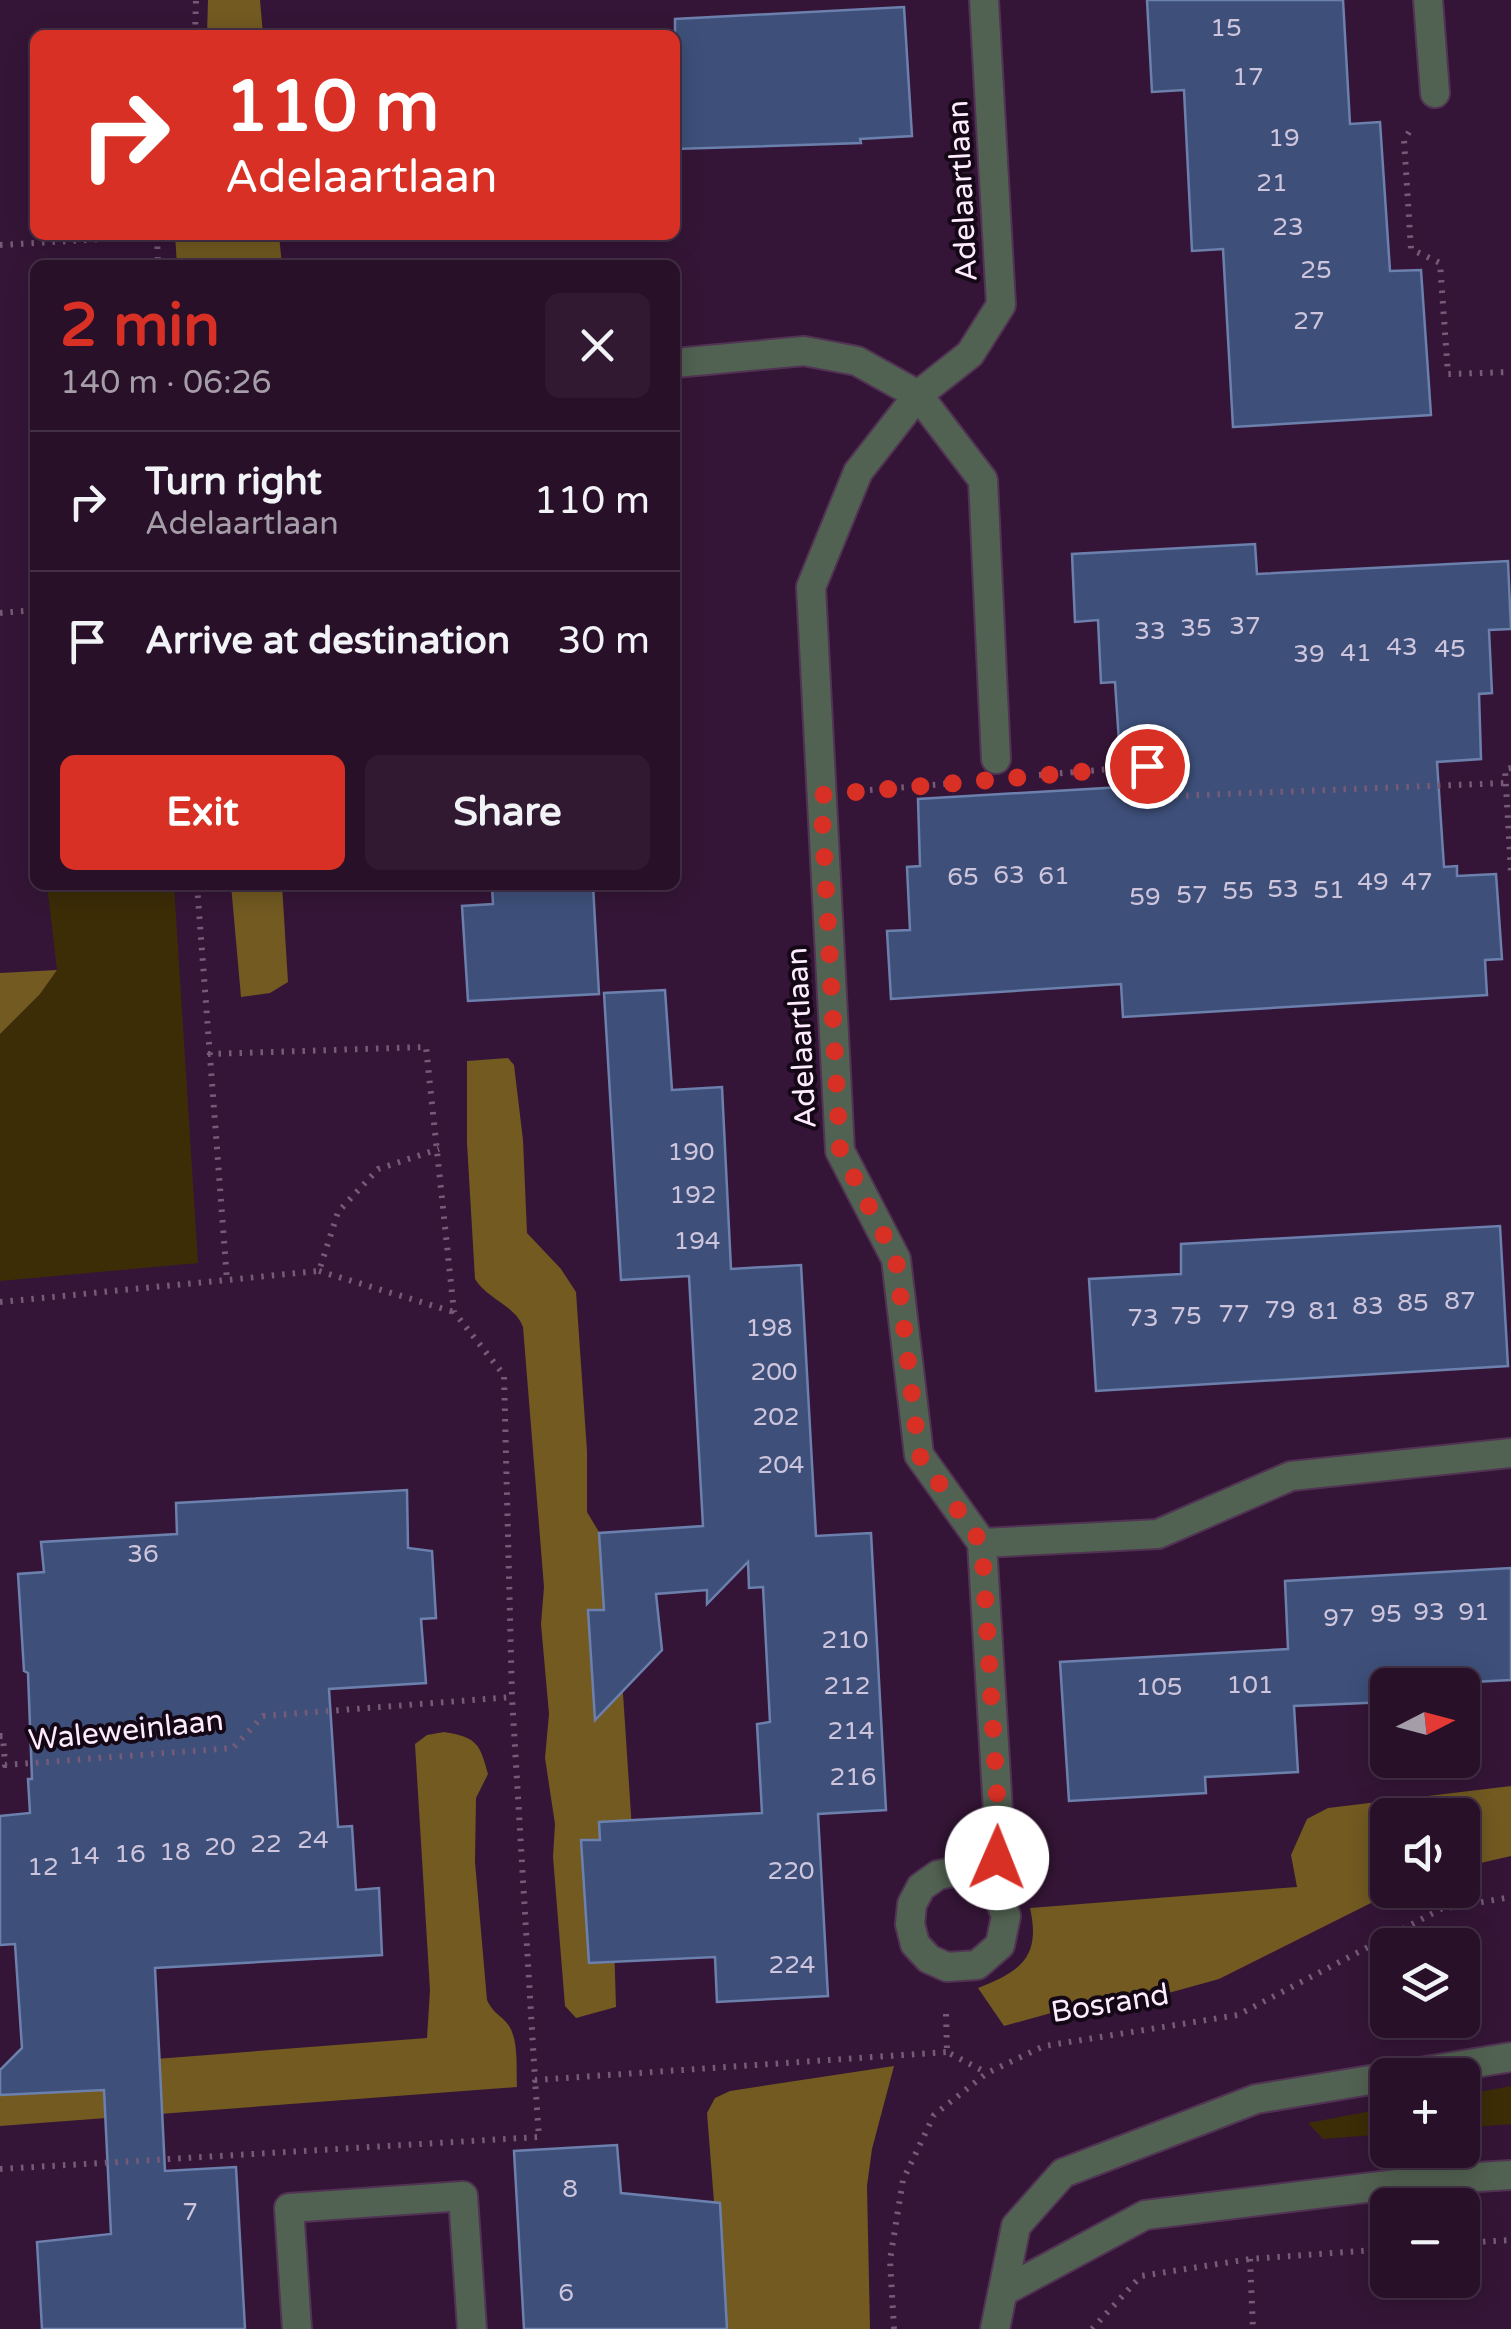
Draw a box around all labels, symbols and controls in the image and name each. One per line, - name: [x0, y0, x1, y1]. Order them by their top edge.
- house number: 15: [1210, 13, 1242, 43]
- house number: 17: [1232, 62, 1264, 92]
- text: 110 m: [225, 66, 439, 150]
- icon: right: [60, 70, 190, 200]
- street label: Adelaartlaan: [939, 99, 986, 283]
- house number: 19: [1268, 123, 1300, 153]
- text: Adelaartlaan: [225, 151, 497, 205]
- house number: 21: [1256, 168, 1288, 198]
- house number: 23: [1272, 212, 1304, 242]
- house number: 25: [1300, 255, 1332, 285]
- text: 2 min: [60, 290, 220, 362]
- button: close: [545, 293, 650, 398]
- house number: 27: [1293, 306, 1325, 336]
- text: 140 m · 06:26: [60, 364, 272, 402]
- text: Turn right: [145, 459, 322, 505]
- icon: right: [60, 474, 115, 529]
- text: 110 m: [534, 478, 650, 524]
- text: Adelaartlaan: [145, 505, 339, 543]
- house number: 37: [1229, 611, 1261, 641]
- house number: 35: [1180, 613, 1212, 643]
- icon: arrive: [60, 614, 115, 669]
- house number: 33: [1134, 616, 1166, 646]
- text: Arrive at destination: [145, 618, 510, 664]
- text: 30 m: [558, 618, 650, 664]
- house number: 43: [1386, 632, 1418, 662]
- house number: 45: [1434, 634, 1466, 664]
- house number: 41: [1340, 638, 1372, 668]
- house number: 39: [1293, 639, 1325, 669]
- pin: [1105, 724, 1190, 809]
- icon: arrive: [1120, 739, 1175, 794]
- button: Exit: [60, 755, 345, 870]
- button: Share: [365, 755, 650, 870]
- house number: 63: [993, 860, 1025, 890]
- house number: 61: [1038, 861, 1070, 891]
- house number: 65: [947, 862, 979, 892]
- house number: 49: [1357, 867, 1389, 897]
- house number: 47: [1401, 867, 1433, 897]
- house number: 53: [1267, 874, 1299, 904]
- house number: 51: [1313, 875, 1345, 905]
- house number: 55: [1222, 876, 1254, 906]
- house number: 57: [1176, 880, 1208, 910]
- house number: 59: [1129, 882, 1161, 912]
- street label: Adelaartlaan: [778, 946, 825, 1130]
- house number: 190: [667, 1137, 715, 1167]
- house number: 192: [669, 1180, 717, 1210]
- house number: 194: [673, 1226, 721, 1256]
- house number: 87: [1444, 1286, 1476, 1316]
- house number: 85: [1397, 1288, 1429, 1318]
- house number: 83: [1352, 1291, 1384, 1321]
- house number: 79: [1264, 1295, 1296, 1325]
- house number: 81: [1308, 1296, 1340, 1326]
- house number: 77: [1218, 1299, 1250, 1329]
- house number: 75: [1170, 1301, 1202, 1331]
- house number: 73: [1127, 1303, 1159, 1333]
- house number: 198: [745, 1313, 793, 1343]
- house number: 200: [750, 1357, 798, 1387]
- house number: 202: [752, 1402, 800, 1432]
- house number: 204: [757, 1450, 805, 1480]
- house number: 36: [127, 1539, 159, 1569]
- house number: 93: [1413, 1597, 1445, 1627]
- house number: 91: [1458, 1597, 1490, 1627]
- house number: 95: [1370, 1599, 1402, 1629]
- house number: 97: [1323, 1603, 1355, 1633]
- house number: 210: [821, 1625, 869, 1655]
- north arrow: [1370, 1668, 1480, 1778]
- map controls: [1370, 1668, 1480, 2298]
- house number: 101: [1226, 1670, 1274, 1700]
- house number: 212: [823, 1671, 871, 1701]
- house number: 105: [1135, 1672, 1183, 1702]
- street label: Waleweinlaan: [27, 1702, 225, 1759]
- house number: 214: [827, 1716, 875, 1746]
- house number: 216: [829, 1762, 877, 1792]
- button: sound: [1370, 1798, 1480, 1908]
- position arrow: [945, 1806, 1049, 1910]
- house number: 24: [297, 1825, 329, 1855]
- house number: 22: [250, 1829, 282, 1859]
- house number: 20: [204, 1832, 236, 1862]
- house number: 18: [159, 1837, 191, 1867]
- house number: 16: [114, 1839, 146, 1869]
- house number: 14: [68, 1841, 100, 1871]
- house number: 12: [27, 1852, 59, 1882]
- house number: 220: [767, 1856, 815, 1886]
- button: layers: [1370, 1928, 1480, 2038]
- house number: 224: [768, 1950, 816, 1980]
- street label: Bosrand: [1048, 1976, 1172, 2031]
- button: +: [1370, 2058, 1480, 2168]
- house number: 8: [562, 2174, 578, 2204]
- button: −: [1370, 2188, 1480, 2298]
- house number: 7: [182, 2197, 198, 2227]
- house number: 6: [558, 2278, 574, 2308]

